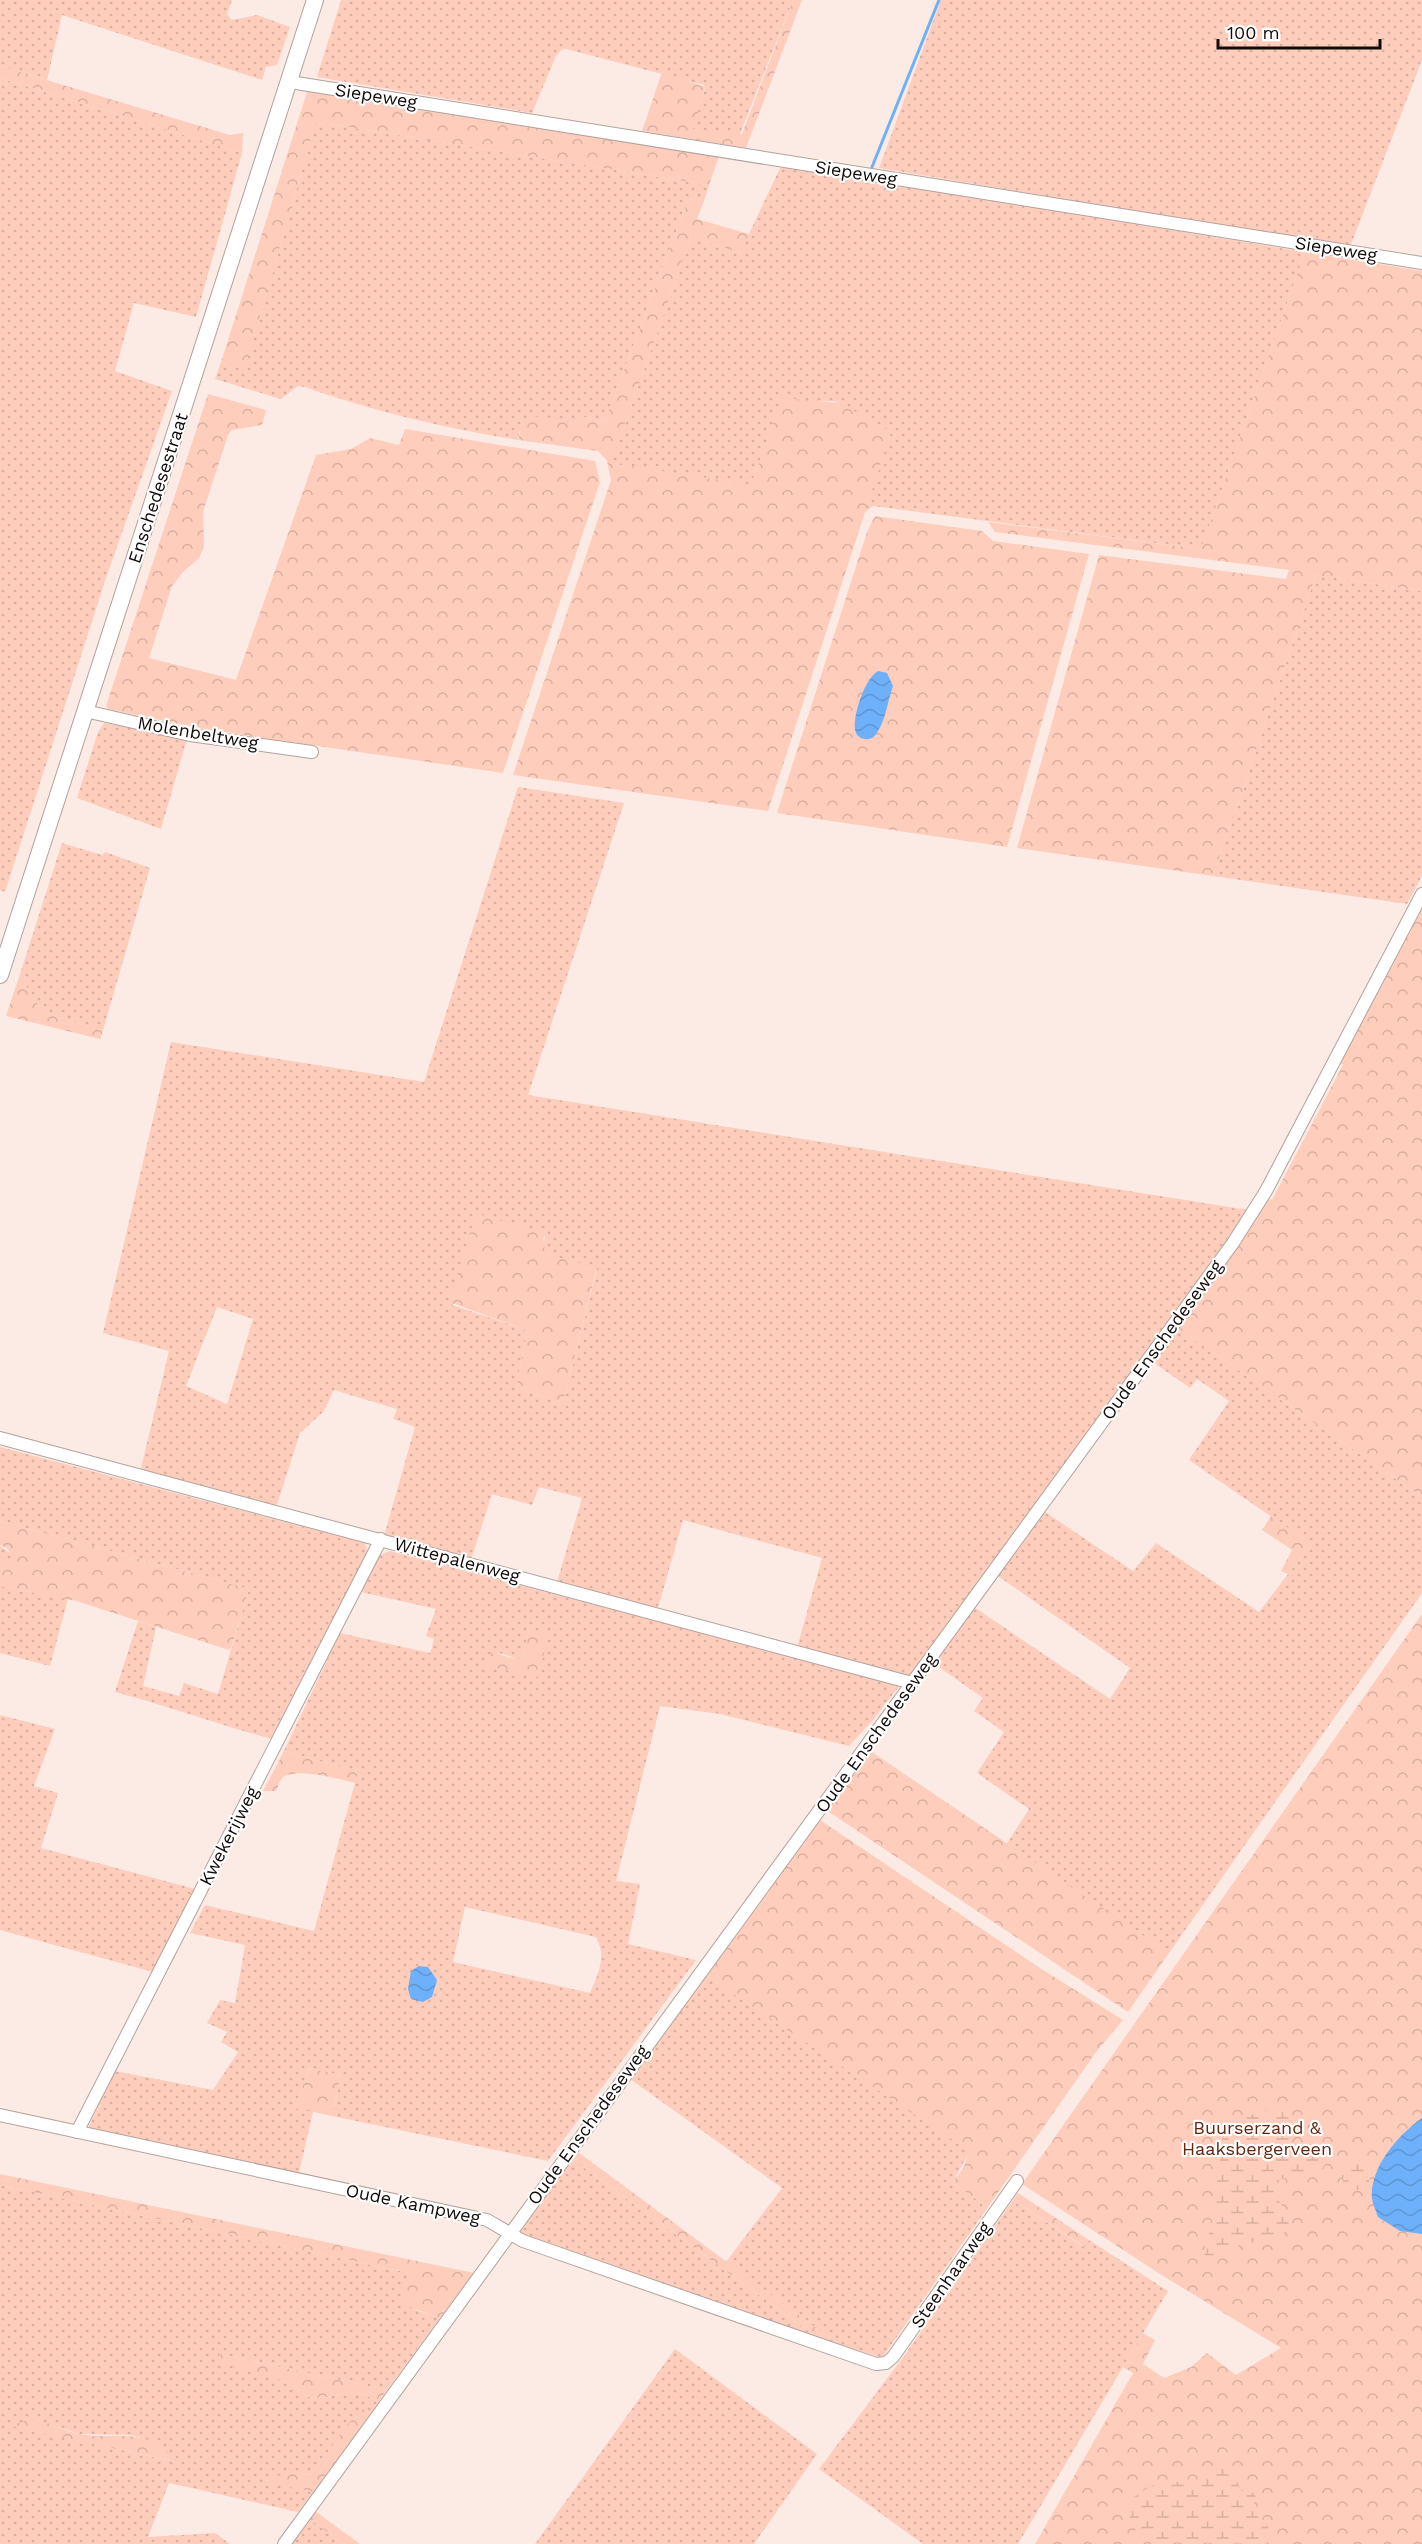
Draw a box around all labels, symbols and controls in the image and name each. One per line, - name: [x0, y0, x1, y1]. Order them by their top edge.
- scale bar: [1218, 12, 1380, 50]
- text: 100 m: [1227, 22, 1280, 43]
- street label: Siepeweg: [334, 79, 419, 112]
- street label: Siepeweg: [814, 156, 899, 189]
- street label: Siepeweg: [1294, 232, 1379, 265]
- street label: Enschedesestraat: [123, 410, 192, 566]
- street label: Molenbeltweg: [136, 712, 260, 754]
- street label: Oude Enschedeseweg: [1097, 1255, 1227, 1424]
- street label: Wittepalenweg: [392, 1533, 523, 1587]
- street label: Oude Enschedeseweg: [811, 1648, 941, 1817]
- street label: Kwekerijweg: [195, 1782, 263, 1889]
- street label: Oude Enschedeseweg: [523, 2040, 653, 2209]
- park label: Buurserzand & Haaksbergerveen: [1182, 2117, 1332, 2159]
- street label: Oude Kampweg: [344, 2179, 483, 2228]
- street label: Steenhaarweg: [906, 2217, 995, 2332]

